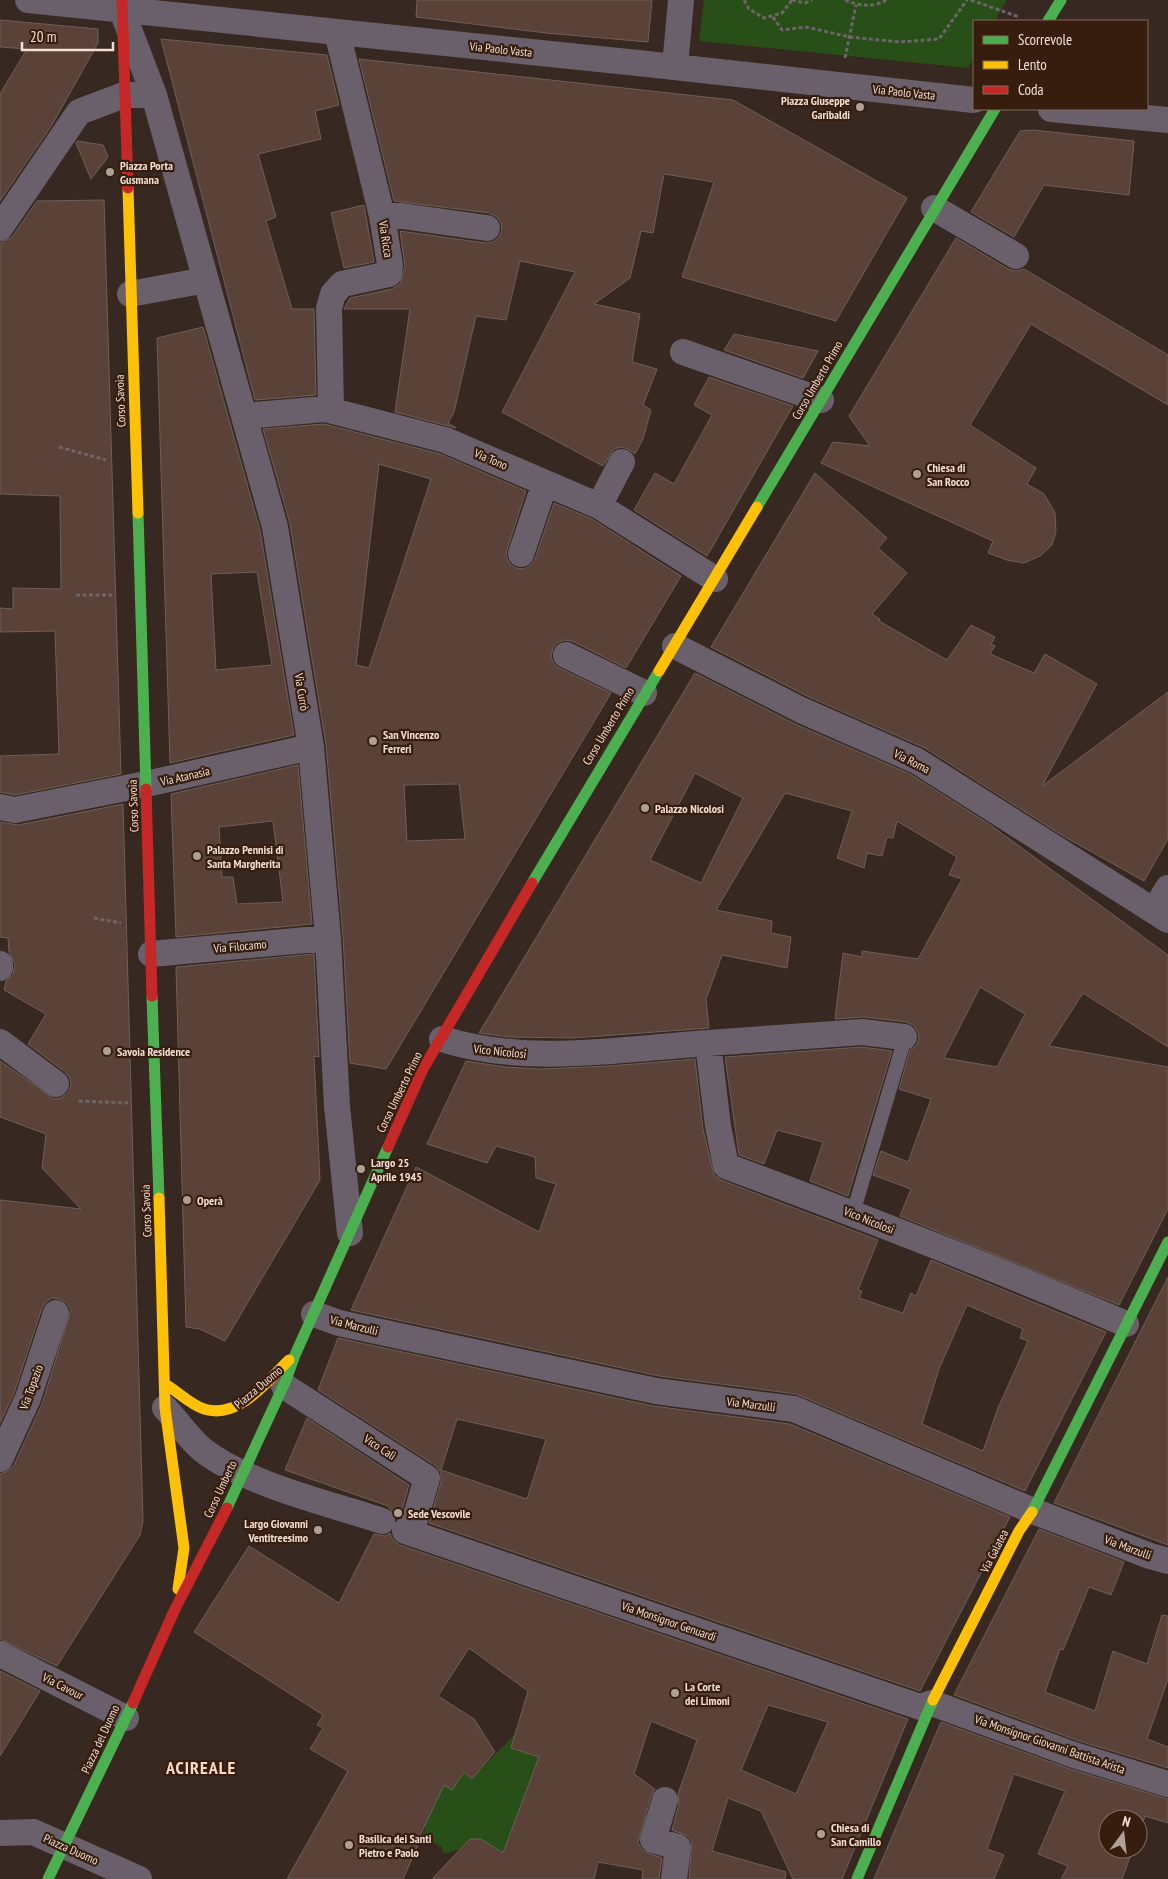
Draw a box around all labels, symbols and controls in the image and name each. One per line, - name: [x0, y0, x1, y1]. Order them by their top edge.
- scale bar: [22, 20, 114, 52]
- legend: [973, 20, 1148, 110]
- text: 20 m: [30, 27, 56, 46]
- text: Scorrevole: [1018, 30, 1072, 49]
- street label: Via Paolo Vasta: [468, 38, 533, 60]
- text: Lento: [1018, 55, 1047, 74]
- text: Coda: [1018, 80, 1043, 99]
- street label: Via Paolo Vasta: [871, 81, 936, 103]
- place label: Piazza Giuseppe Garibaldi: [781, 93, 850, 122]
- marker: Piazza Giuseppe Garibaldi: [854, 101, 866, 113]
- place label: Piazza Porta Gusmana: [120, 158, 173, 187]
- marker: Piazza Porta Gusmana: [104, 166, 116, 178]
- street label: Via Ricca: [376, 219, 396, 259]
- street label: Corso Umberto Primo: [788, 338, 846, 422]
- street label: Corso Savoia: [112, 374, 128, 428]
- street label: Via Tono: [471, 445, 510, 473]
- place label: Chiesa di San Rocco: [927, 460, 970, 489]
- marker: Chiesa di San Rocco: [911, 468, 923, 480]
- street label: Via Currò: [291, 671, 312, 712]
- street label: Corso Umberto Primo: [579, 684, 637, 768]
- place label: San Vincenzo Ferreri: [383, 727, 440, 756]
- marker: San Vincenzo Ferreri: [367, 735, 379, 747]
- street label: Via Roma: [891, 745, 933, 777]
- street label: Via Atanasia: [158, 763, 211, 789]
- street label: Corso Savoia: [125, 779, 141, 833]
- place label: Palazzo Nicolosi: [655, 801, 724, 816]
- marker: Palazzo Nicolosi: [639, 802, 651, 814]
- place label: Palazzo Pennisi di Santa Margherita: [207, 842, 284, 871]
- marker: Palazzo Pennisi di Santa Margherita: [191, 850, 203, 862]
- street label: Via Filocamo: [212, 936, 267, 956]
- street label: Vico Nicolosi: [472, 1041, 527, 1061]
- place label: Savoia Residence: [117, 1044, 190, 1059]
- marker: Savoia Residence: [101, 1045, 113, 1057]
- street label: Corso Umberto Primo: [373, 1049, 425, 1135]
- place label: Largo 25 Aprile 1945: [370, 1155, 422, 1184]
- marker: Largo 25 Aprile 1945: [355, 1163, 367, 1175]
- street label: Corso Savoia: [138, 1184, 154, 1238]
- place label: Operà: [197, 1193, 223, 1208]
- marker: Operà: [181, 1194, 193, 1206]
- street label: Vico Nicolosi: [841, 1203, 896, 1237]
- street label: Via Marzulli: [327, 1312, 380, 1338]
- street label: Piazza Duomo: [231, 1362, 285, 1412]
- street label: Via Topazio: [16, 1363, 46, 1412]
- street label: Via Marzulli: [725, 1393, 776, 1414]
- street label: Vico Calì: [360, 1430, 399, 1463]
- street label: Corso Umberto: [200, 1458, 240, 1520]
- place label: Sede Vescovile: [408, 1506, 470, 1521]
- marker: Sede Vescovile: [392, 1507, 404, 1519]
- place label: Largo Giovanni Ventitreesimo: [244, 1516, 309, 1545]
- marker: Largo Giovanni Ventitreesimo: [312, 1524, 324, 1536]
- street label: Via Galatea: [976, 1527, 1011, 1576]
- street label: Via Marzulli: [1101, 1531, 1154, 1562]
- street label: Via Monsignor Genuardi: [619, 1597, 718, 1644]
- street label: Via Cavour: [39, 1669, 87, 1703]
- place label: La Corte dei Limoni: [685, 1679, 730, 1708]
- marker: La Corte dei Limoni: [669, 1687, 681, 1699]
- street label: Piazza del Duomo: [78, 1702, 122, 1776]
- street label: Via Monsignor Giovanni Battista Arista: [972, 1711, 1127, 1777]
- district label: ACIREALE: [165, 1756, 236, 1779]
- north arrow: [1098, 1809, 1148, 1859]
- text: N: [1120, 1812, 1132, 1831]
- place label: Chiesa di San Camillo: [831, 1820, 882, 1849]
- marker: Chiesa di San Camillo: [815, 1828, 827, 1840]
- street label: Piazza Duomo: [41, 1830, 101, 1868]
- place label: Basilica dei Santi Pietro e Paolo: [359, 1831, 432, 1860]
- marker: Basilica dei Santi Pietro e Paolo: [343, 1839, 355, 1851]

